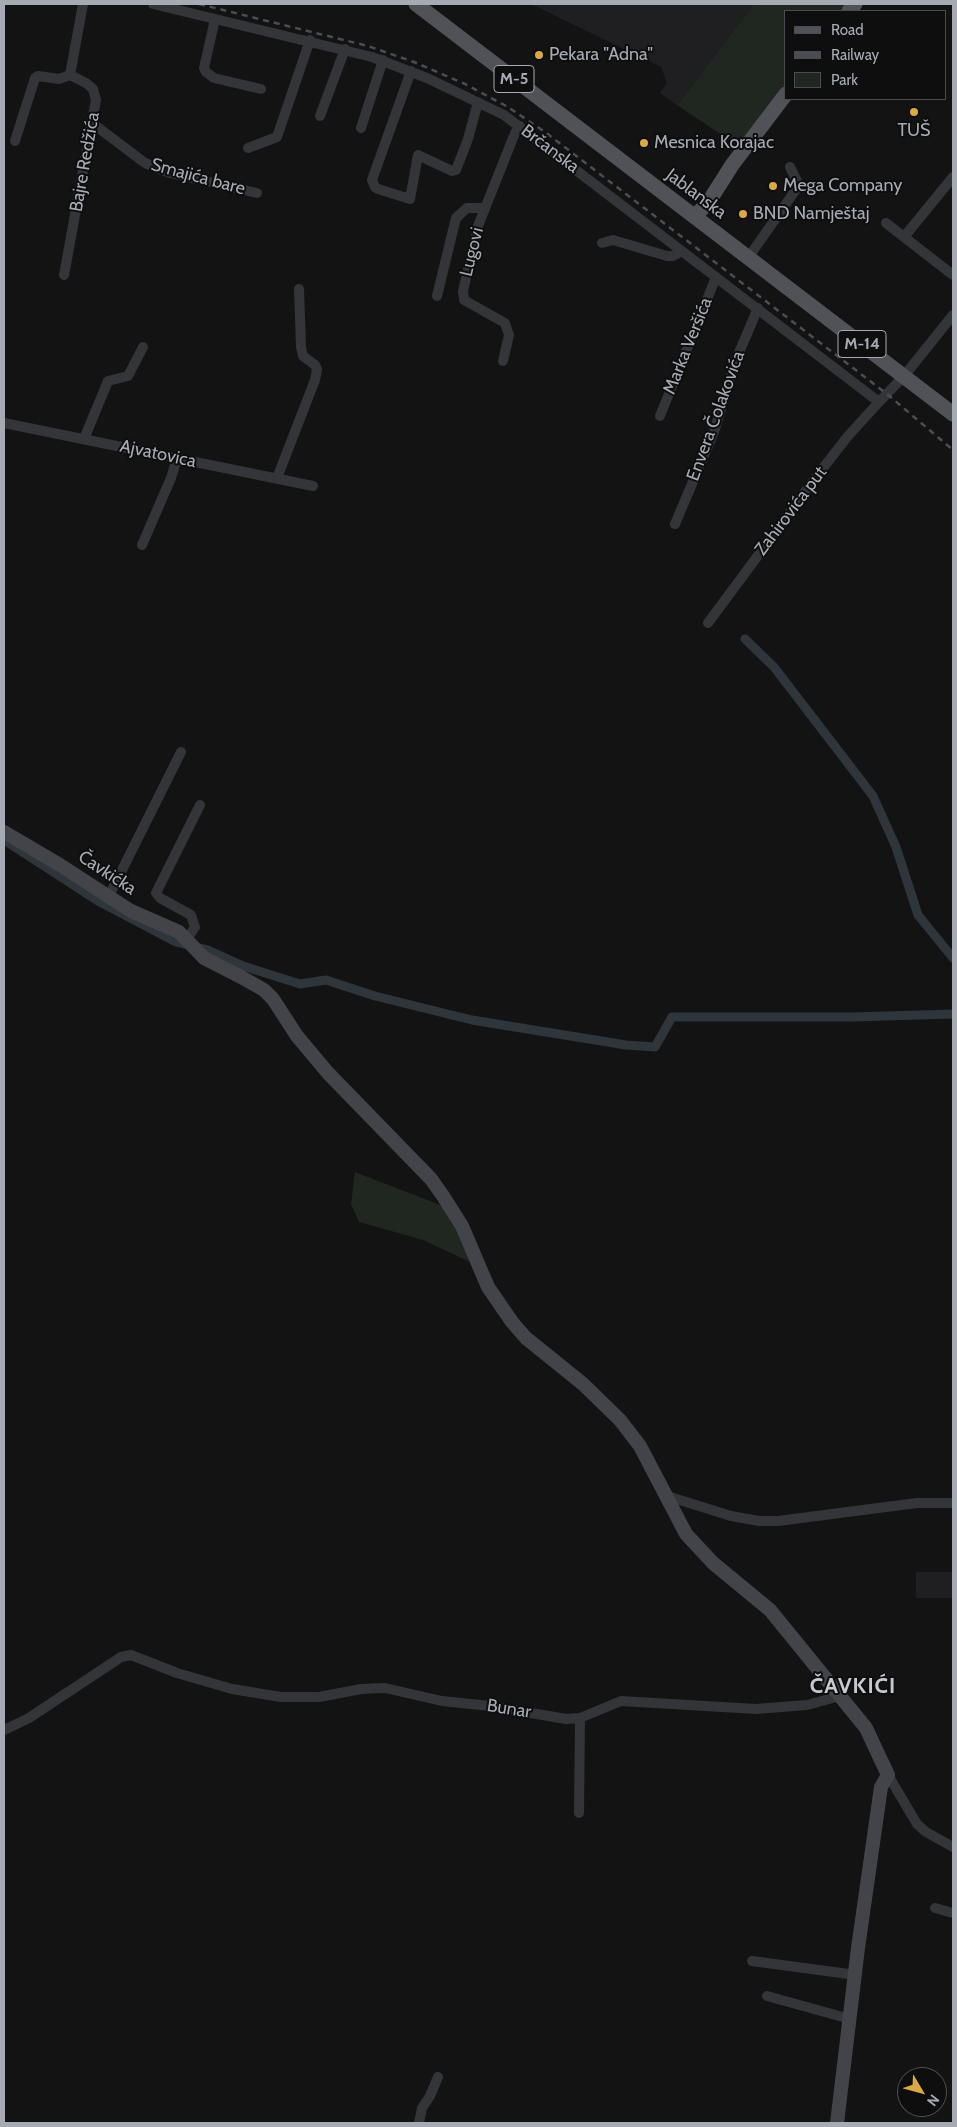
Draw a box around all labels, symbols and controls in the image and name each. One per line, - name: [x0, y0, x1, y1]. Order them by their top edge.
- legend: [784, 10, 947, 100]
- text: Road: [831, 21, 864, 39]
- place label: Pekara "Adna": [549, 44, 653, 66]
- text: Railway: [831, 46, 879, 64]
- marker: Pekara "Adna": [533, 49, 545, 61]
- road number: M-5: [494, 66, 534, 92]
- text: Park: [831, 71, 858, 89]
- marker: TUŠ: [908, 106, 920, 118]
- street label: Bajre Redžića: [66, 111, 104, 213]
- street label: Brčanska: [517, 120, 583, 178]
- place label: TUŠ: [897, 120, 931, 142]
- place label: Mesnica Korajac: [654, 132, 774, 154]
- marker: Mesnica Korajac: [638, 137, 650, 149]
- street label: Smajića bare: [149, 154, 247, 200]
- street label: Jablanska: [662, 164, 730, 224]
- place label: Mega Company: [783, 175, 902, 197]
- marker: Mega Company: [767, 180, 779, 192]
- place label: BND Namještaj: [753, 203, 869, 225]
- marker: BND Namještaj: [737, 208, 749, 220]
- street label: Lugovi: [456, 225, 488, 279]
- street label: Marka Veršića: [659, 294, 717, 398]
- road number: M-14: [838, 330, 886, 358]
- street label: Envera Čolakovića: [682, 348, 750, 484]
- street label: Ajvatovica: [118, 435, 198, 473]
- street label: Zahirovića put: [750, 462, 832, 560]
- street label: Čavkićka: [74, 846, 140, 900]
- district label: ČAVKIĆI: [809, 1674, 897, 1700]
- street label: Bunar: [485, 1695, 533, 1723]
- north arrow: [897, 2067, 947, 2117]
- text: N: [923, 2091, 943, 2110]

